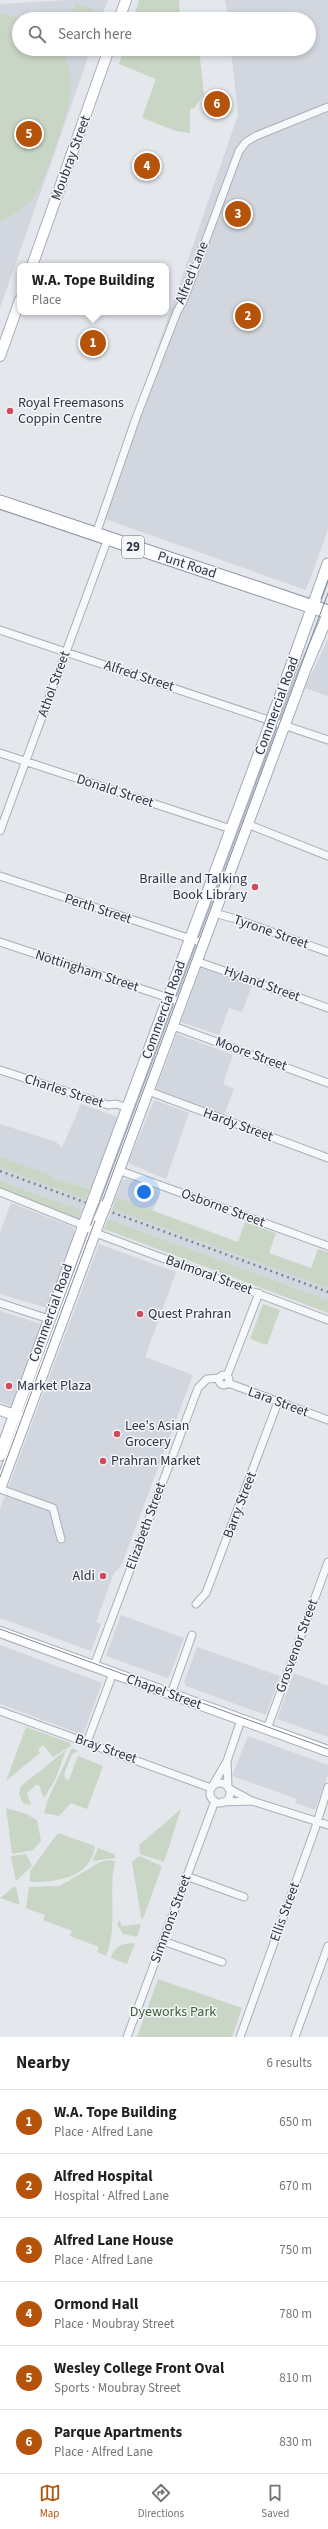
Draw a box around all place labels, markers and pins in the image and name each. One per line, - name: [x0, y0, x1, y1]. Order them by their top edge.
- pin: 6: [204, 89, 230, 119]
- pin: 5: [16, 119, 42, 149]
- pin: 4: [134, 151, 160, 181]
- pin: 3: [225, 199, 251, 229]
- pin: 2: [235, 301, 261, 331]
- pin: 1: [80, 328, 106, 358]
- place label: Royal Freemasons Coppin Centre: [18, 393, 124, 429]
- marker: Royal Freemasons Coppin Centre: [5, 406, 15, 416]
- place label: Braille and Talking Book Library: [139, 869, 247, 905]
- marker: Braille and Talking Book Library: [250, 882, 260, 892]
- place label: Quest Prahran: [148, 1304, 231, 1324]
- marker: Quest Prahran: [135, 1309, 145, 1319]
- place label: Market Plaza: [17, 1376, 91, 1396]
- marker: Market Plaza: [4, 1381, 14, 1391]
- place label: Lee's Asian Grocery: [125, 1416, 189, 1452]
- marker: Lee's Asian Grocery: [112, 1429, 122, 1439]
- place label: Prahran Market: [111, 1451, 201, 1471]
- marker: Prahran Market: [98, 1456, 108, 1466]
- place label: Aldi: [73, 1566, 95, 1586]
- marker: Aldi: [98, 1571, 108, 1581]

